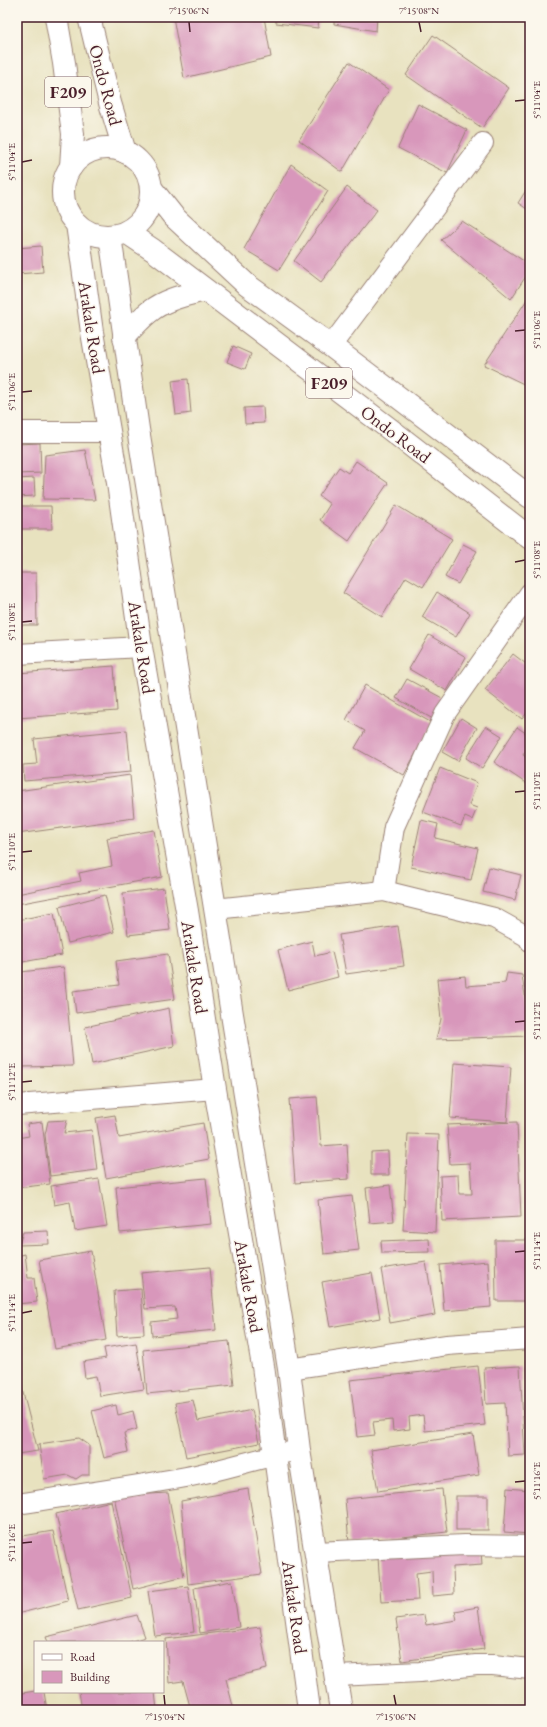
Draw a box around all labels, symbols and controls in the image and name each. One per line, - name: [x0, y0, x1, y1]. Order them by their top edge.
- text: 7°15'06"N: [169, 4, 209, 17]
- text: 7°15'08"N: [399, 4, 439, 17]
- street label: Ondo Road: [84, 42, 128, 129]
- road number: F209: [45, 77, 91, 107]
- text: 5°11'04"E: [530, 81, 543, 119]
- text: 5°11'04"E: [5, 143, 18, 181]
- street label: Arakale Road: [73, 278, 111, 376]
- text: 5°11'06"E: [530, 311, 543, 349]
- road number: F209: [306, 368, 352, 398]
- text: 5°11'06"E: [5, 373, 18, 411]
- street label: Ondo Road: [356, 400, 437, 469]
- text: 5°11'08"E: [530, 541, 543, 579]
- street label: Arakale Road: [123, 598, 161, 696]
- text: 5°11'08"E: [5, 603, 18, 641]
- text: 5°11'10"E: [530, 772, 543, 810]
- text: 5°11'10"E: [5, 833, 18, 871]
- street label: Arakale Road: [176, 918, 214, 1016]
- text: 5°11'12"E: [530, 1002, 543, 1040]
- text: 5°11'12"E: [5, 1063, 18, 1101]
- text: 5°11'14"E: [530, 1232, 543, 1270]
- street label: Arakale Road: [229, 1237, 269, 1335]
- text: 5°11'14"E: [5, 1294, 18, 1332]
- text: 5°11'16"E: [530, 1462, 543, 1500]
- text: 5°11'16"E: [5, 1524, 18, 1562]
- street label: Arakale Road: [277, 1558, 313, 1656]
- legend: [34, 1641, 164, 1693]
- text: Road: [70, 1649, 96, 1665]
- text: Building: [70, 1669, 111, 1685]
- text: 7°15'04"N: [145, 1710, 185, 1723]
- text: 7°15'06"N: [376, 1710, 416, 1723]

